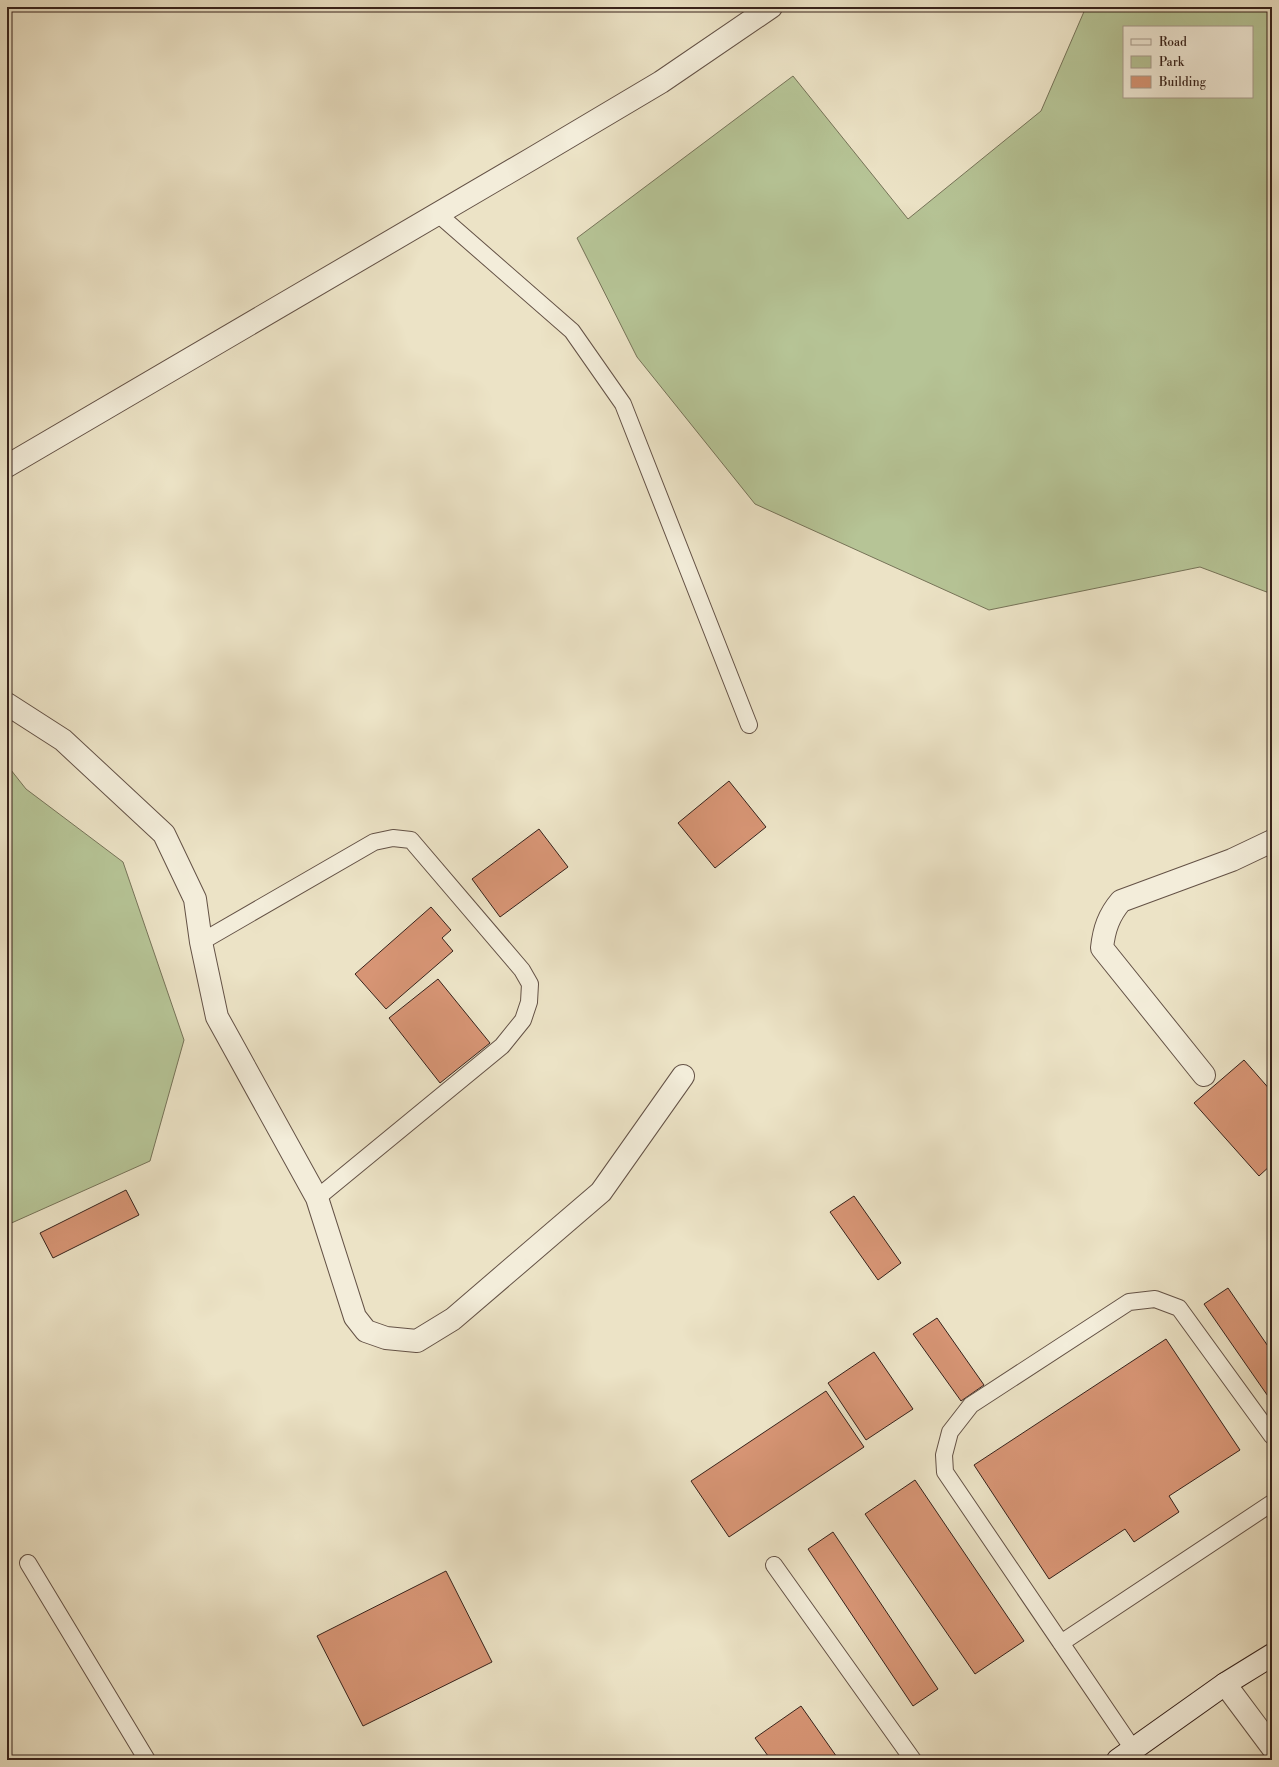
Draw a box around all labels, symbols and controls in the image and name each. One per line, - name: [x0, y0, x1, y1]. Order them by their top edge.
- legend: [1123, 26, 1253, 98]
- text: Road: [1159, 35, 1187, 50]
- text: Park: [1159, 55, 1185, 70]
- text: Building: [1158, 75, 1207, 90]

